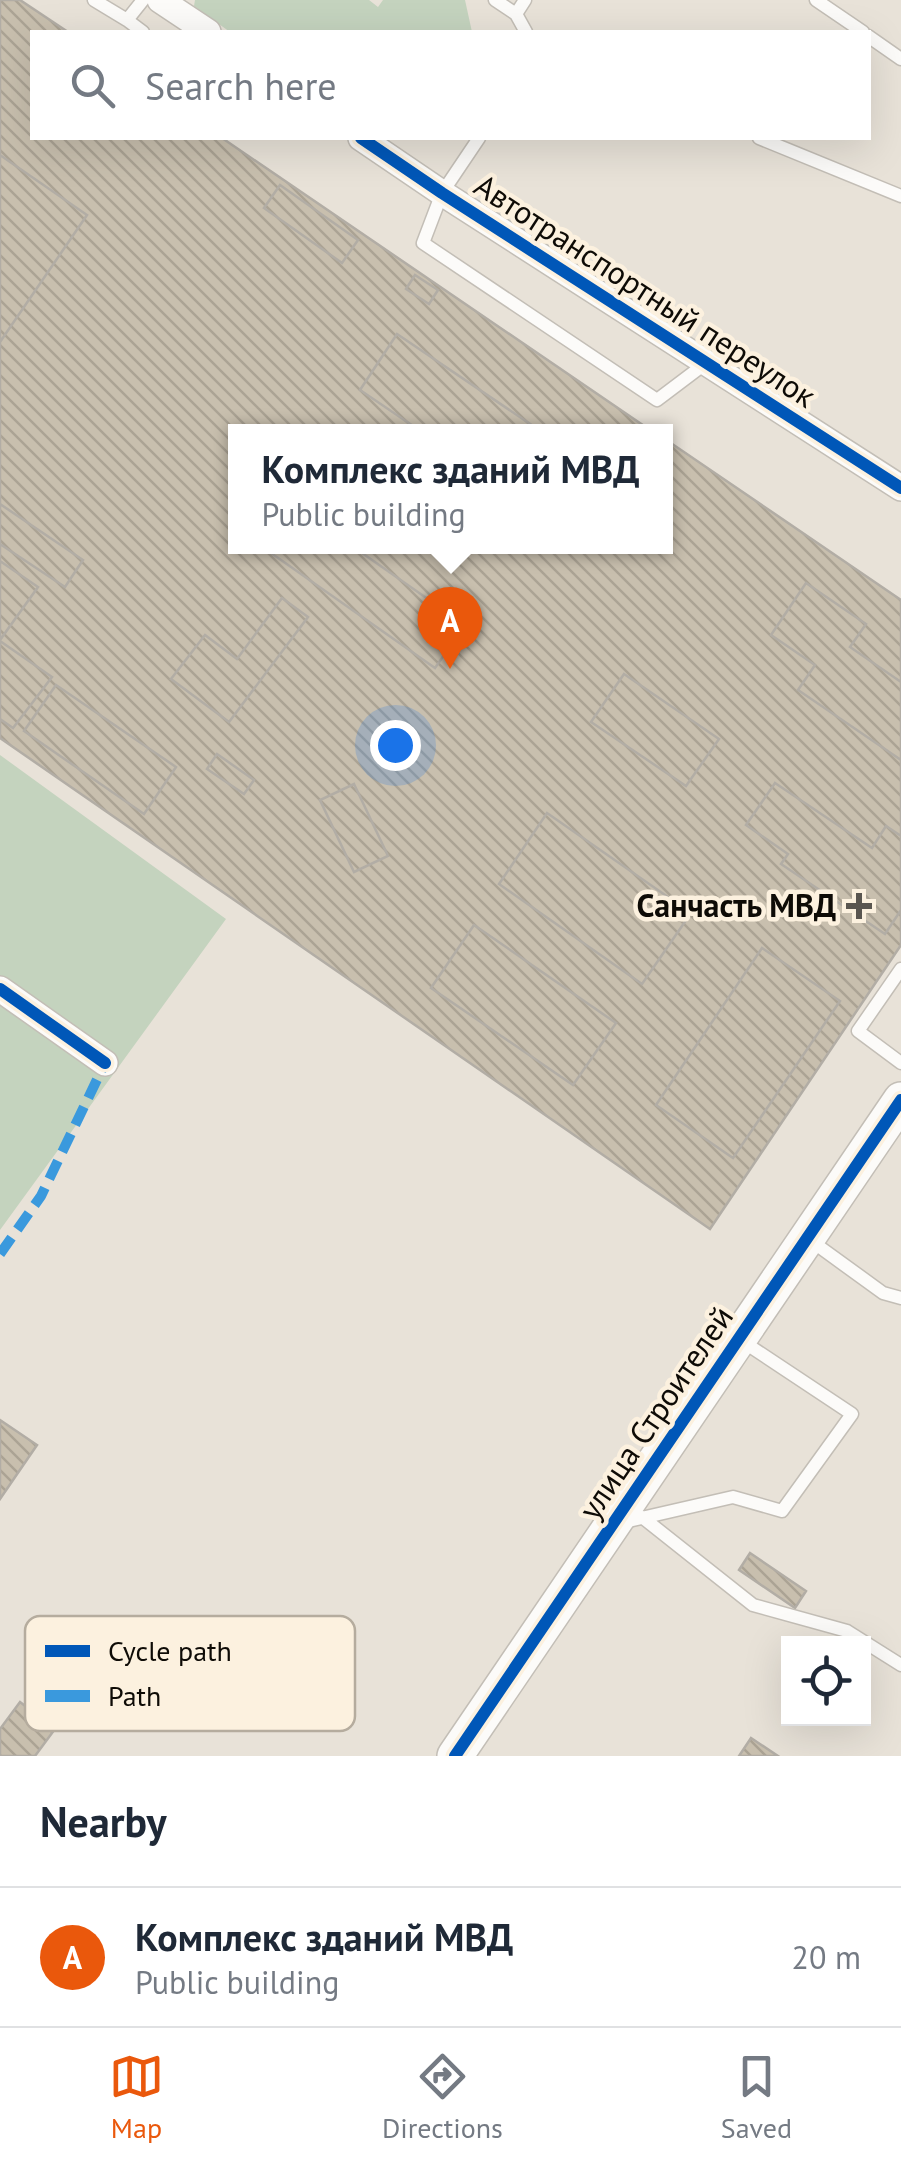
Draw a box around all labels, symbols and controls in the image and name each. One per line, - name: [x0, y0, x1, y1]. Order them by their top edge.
- search box: [30, 30, 871, 140]
- icon: search: [65, 58, 120, 113]
- text: Search here: [145, 61, 337, 110]
- street label: Автотранспортный переулок: [467, 164, 825, 417]
- popup: [228, 424, 673, 554]
- text: Комплекс зданий МВД: [261, 444, 640, 493]
- text: Public building: [261, 493, 466, 535]
- pin: A: [418, 586, 482, 669]
- your location: [370, 720, 421, 771]
- place label: Санчасть МВД: [636, 884, 836, 926]
- marker: Санчасть МВД: [846, 893, 872, 919]
- street label: улица Строителей: [568, 1298, 742, 1527]
- legend: [25, 1616, 355, 1731]
- text: Cycle path: [108, 1632, 232, 1669]
- map controls: [781, 1636, 871, 1726]
- button: locate: [781, 1636, 871, 1726]
- text: Path: [108, 1677, 161, 1714]
- text: Nearby: [40, 1794, 167, 1849]
- text: Комплекс зданий МВД: [135, 1912, 513, 1961]
- text: A: [63, 1936, 82, 1978]
- text: 20 m: [792, 1936, 861, 1978]
- text: Public building: [135, 1961, 339, 2003]
- tab: Map: [109, 2049, 164, 2146]
- tab: Directions: [382, 2049, 503, 2146]
- tab: Saved: [721, 2049, 792, 2146]

